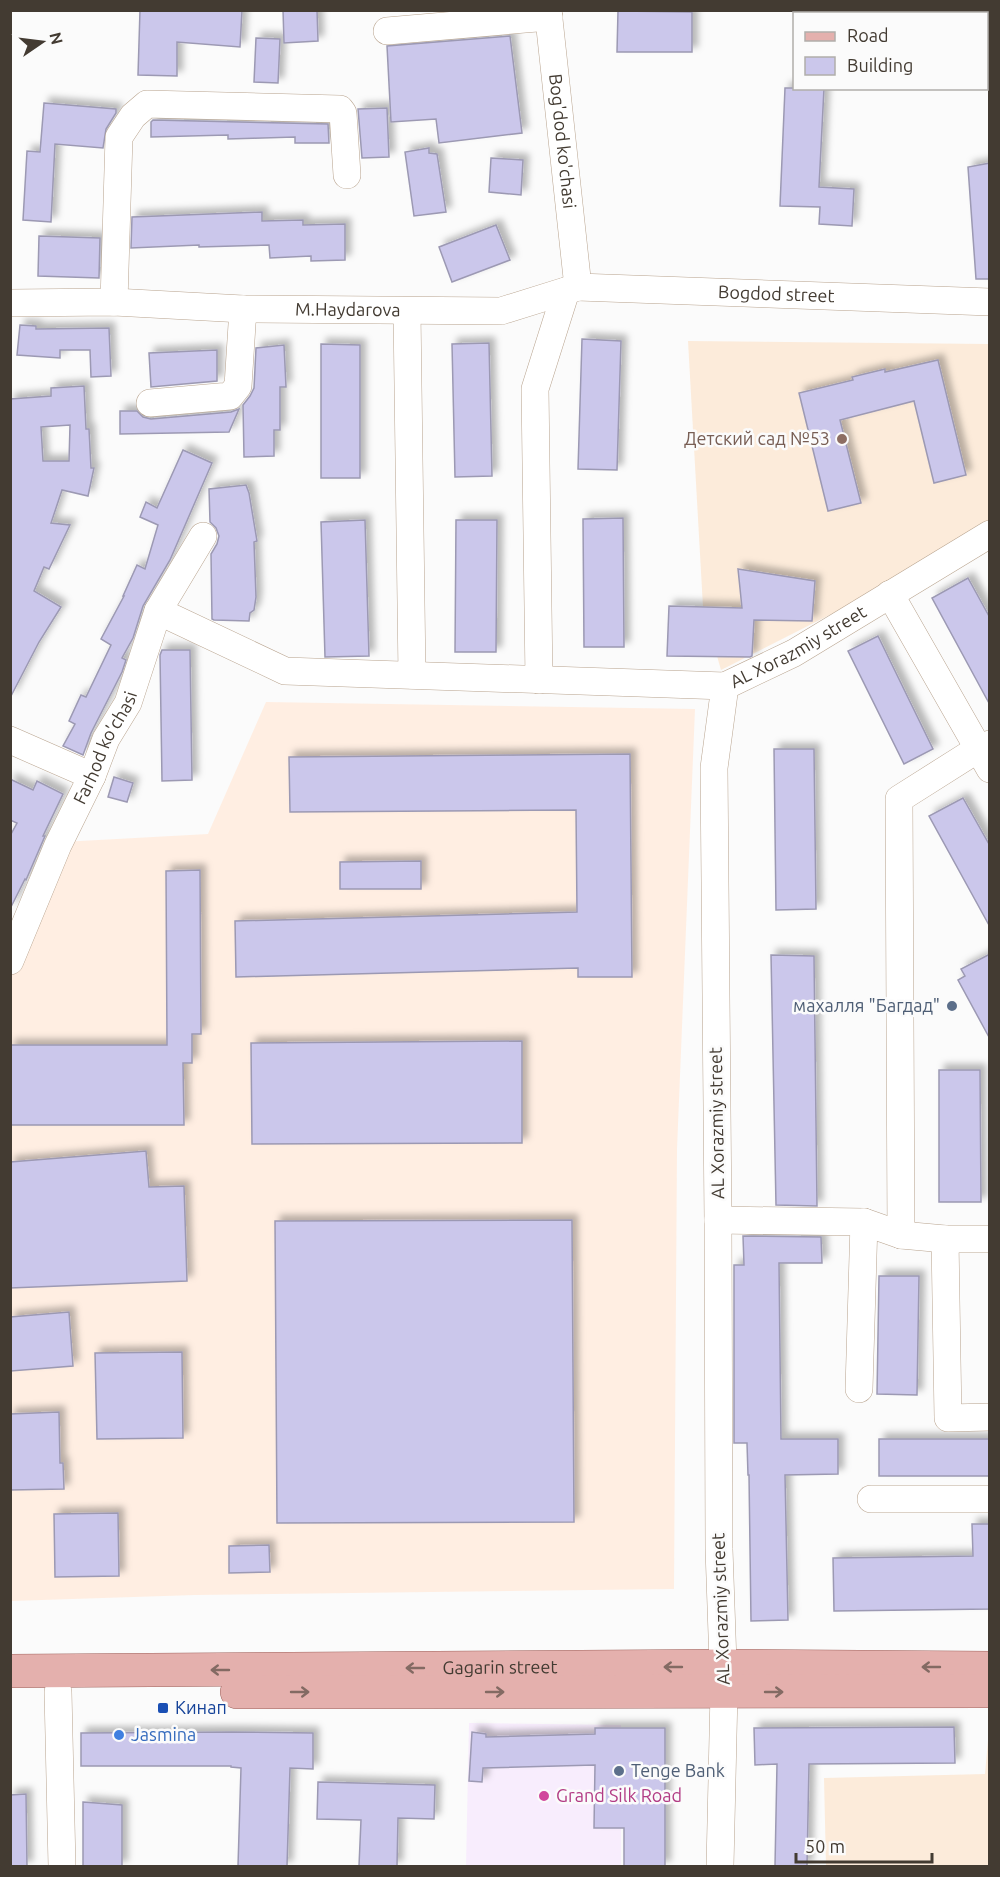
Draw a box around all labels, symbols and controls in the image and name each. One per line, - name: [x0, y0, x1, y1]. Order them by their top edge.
- north arrow: [12, 12, 72, 72]
- legend: [793, 12, 988, 90]
- text: Road: [847, 25, 889, 45]
- text: N: [46, 30, 67, 46]
- text: Building: [847, 55, 913, 75]
- street label: Bog'dod ko'chasi: [546, 73, 580, 210]
- street label: Bogdod street: [718, 281, 835, 305]
- street label: M.Haydarova: [295, 298, 401, 319]
- place label: Детский сад №53: [684, 428, 830, 448]
- marker: Детский сад №53: [835, 432, 849, 446]
- street label: AL Xorazmiy street: [727, 601, 869, 691]
- street label: Farhod ko'chasi: [69, 689, 140, 807]
- place label: махалля "Багдад": [793, 995, 940, 1015]
- marker: махалля "Багдад": [945, 999, 959, 1013]
- street label: AL Xorazmiy street: [705, 1047, 727, 1199]
- street label: AL Xorazmiy street: [707, 1533, 733, 1685]
- street label: Gagarin street: [442, 1656, 558, 1677]
- one-way arrow: [664, 1661, 684, 1672]
- one-way arrow: [922, 1661, 942, 1673]
- one-way arrow: [406, 1662, 426, 1674]
- one-way arrow: [211, 1664, 231, 1675]
- one-way arrow: [289, 1686, 309, 1698]
- one-way arrow: [484, 1686, 504, 1698]
- one-way arrow: [763, 1686, 783, 1698]
- place label: Кинап: [175, 1697, 227, 1717]
- marker: Кинап: [156, 1701, 170, 1715]
- place label: Jasmina: [131, 1724, 196, 1744]
- marker: Jasmina: [112, 1728, 126, 1742]
- place label: Tenge Bank: [631, 1760, 725, 1780]
- marker: Tenge Bank: [612, 1764, 626, 1778]
- place label: Grand Silk Road: [556, 1785, 682, 1805]
- marker: Grand Silk Road: [537, 1789, 551, 1803]
- scale bar: [796, 1826, 932, 1864]
- text: 50 m: [805, 1836, 845, 1856]

